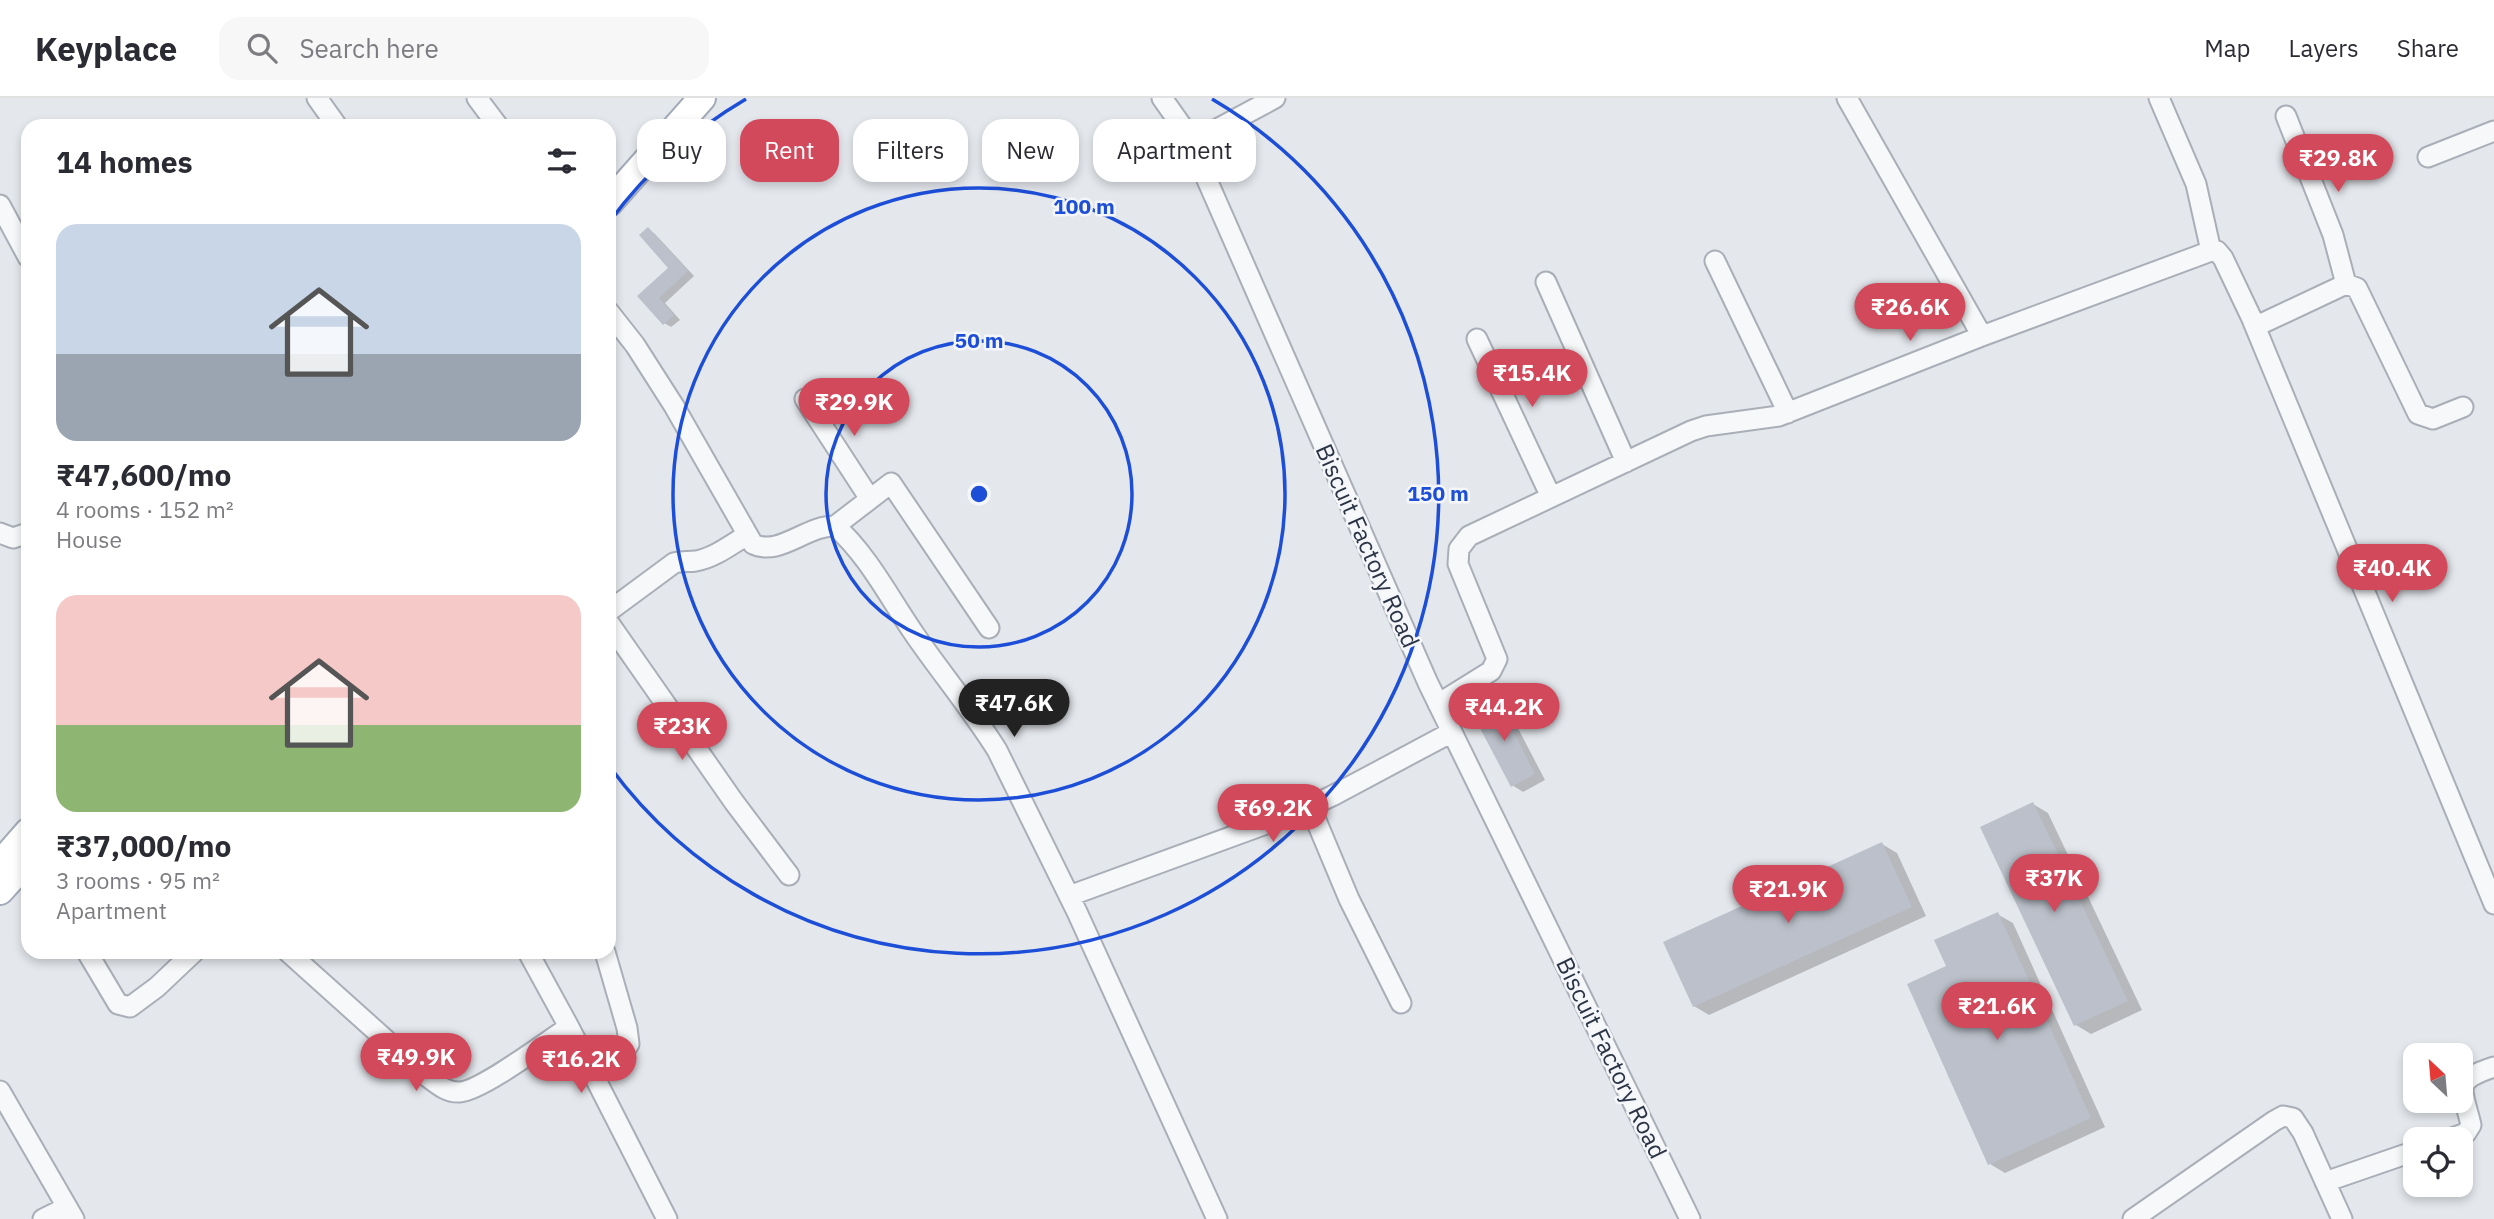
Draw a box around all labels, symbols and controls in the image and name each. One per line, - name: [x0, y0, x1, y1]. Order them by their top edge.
- search box: [219, 17, 709, 80]
- text: Keyplace: [35, 27, 177, 70]
- icon: search: [243, 29, 281, 67]
- text: Search here: [299, 31, 439, 65]
- text: Map: [2204, 32, 2251, 64]
- text: Layers: [2289, 32, 2359, 64]
- text: Share: [2397, 32, 2459, 64]
- chip: Buy: [637, 119, 726, 182]
- chip: Rent: [740, 119, 839, 182]
- chip: Filters: [853, 119, 968, 182]
- chip: New: [982, 119, 1079, 182]
- chip: Apartment: [1093, 119, 1256, 182]
- pin: ₹29.8K: [2281, 134, 2395, 194]
- text: 14 homes: [56, 142, 193, 181]
- icon: filters: [543, 142, 581, 180]
- text: ₹29.8K: [2298, 142, 2378, 172]
- text: 100 m: [1053, 192, 1115, 220]
- icon: home: [256, 269, 382, 395]
- pin: ₹26.6K: [1853, 284, 1967, 343]
- text: ₹26.6K: [1870, 291, 1950, 321]
- text: 50 m: [955, 326, 1003, 354]
- pin: ₹15.4K: [1475, 350, 1589, 409]
- text: ₹15.4K: [1492, 357, 1572, 387]
- pin: ₹29.9K: [797, 378, 911, 438]
- text: ₹29.9K: [814, 386, 894, 416]
- street label: Biscuit Factory Road: [1309, 439, 1427, 653]
- text: ₹47,600/mo: [56, 455, 231, 494]
- text: 150 m: [1407, 479, 1469, 507]
- centre of rings: [967, 482, 991, 506]
- text: 4 rooms · 152 m²: [56, 494, 234, 524]
- text: House: [56, 524, 122, 554]
- pin: ₹40.4K: [2335, 545, 2449, 604]
- text: ₹40.4K: [2352, 552, 2432, 582]
- icon: home: [256, 640, 382, 766]
- pin: ₹47.6K: [957, 680, 1071, 739]
- pin: ₹44.2K: [1447, 684, 1561, 743]
- text: ₹47.6K: [974, 687, 1054, 717]
- text: ₹44.2K: [1464, 691, 1544, 721]
- pin: ₹23K: [641, 702, 723, 762]
- text: ₹23K: [653, 710, 711, 740]
- pin: ₹69.2K: [1216, 784, 1330, 844]
- text: ₹69.2K: [1233, 792, 1313, 822]
- text: ₹37,000/mo: [56, 826, 231, 865]
- pin: ₹37K: [2013, 854, 2095, 914]
- text: ₹37K: [2025, 862, 2083, 892]
- text: 3 rooms · 95 m²: [56, 865, 220, 895]
- pin: ₹21.9K: [1731, 866, 1845, 925]
- text: ₹21.9K: [1748, 873, 1828, 903]
- text: Apartment: [56, 895, 167, 925]
- street label: Biscuit Factory Road: [1549, 952, 1675, 1164]
- pin: ₹21.6K: [1940, 982, 2054, 1042]
- text: ₹21.6K: [1957, 990, 2037, 1020]
- pin: ₹49.9K: [359, 1034, 473, 1093]
- pin: ₹16.2K: [524, 1035, 638, 1095]
- text: ₹49.9K: [376, 1041, 456, 1071]
- text: ₹16.2K: [541, 1043, 621, 1073]
- north arrow: [2403, 1043, 2473, 1113]
- map controls: [2403, 1043, 2473, 1197]
- button: locate: [2403, 1127, 2473, 1197]

